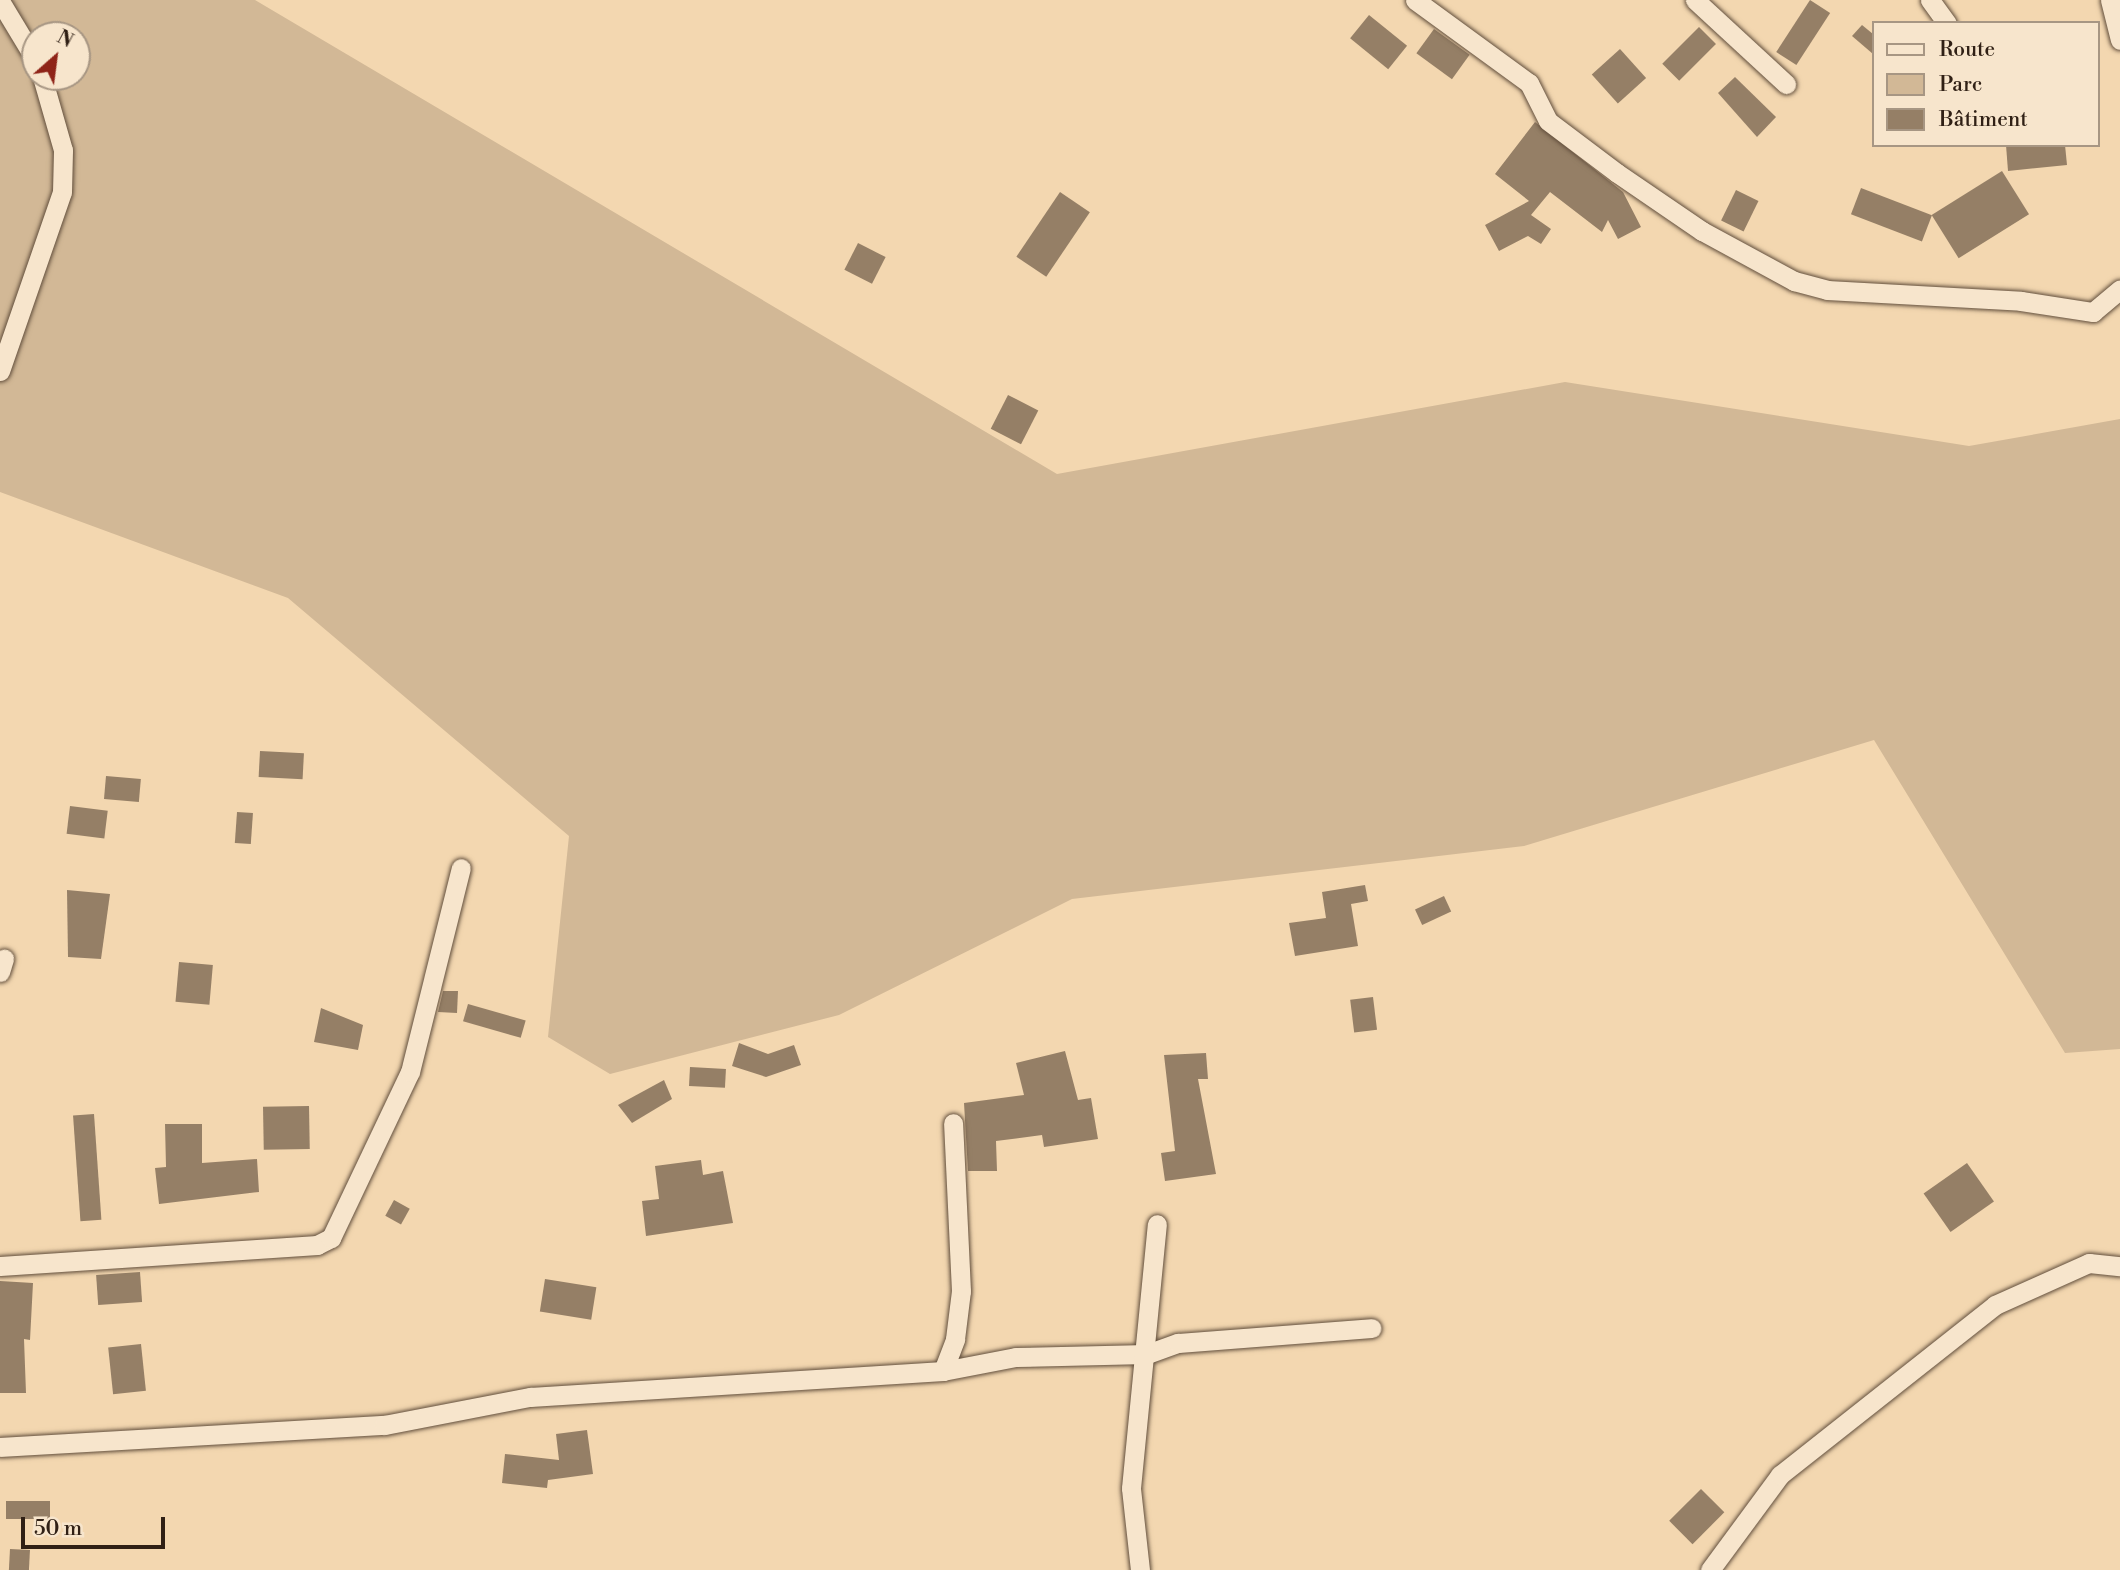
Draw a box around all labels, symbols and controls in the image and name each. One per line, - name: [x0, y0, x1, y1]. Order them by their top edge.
- north arrow: [21, 21, 91, 91]
- legend: [1871, 21, 2099, 147]
- text: N: [53, 25, 77, 53]
- text: Route: [1939, 37, 1995, 63]
- text: Parc: [1939, 72, 1982, 98]
- text: Bâtiment: [1939, 107, 2028, 133]
- scale bar: [24, 1504, 168, 1548]
- text: 50 m: [34, 1516, 82, 1542]

